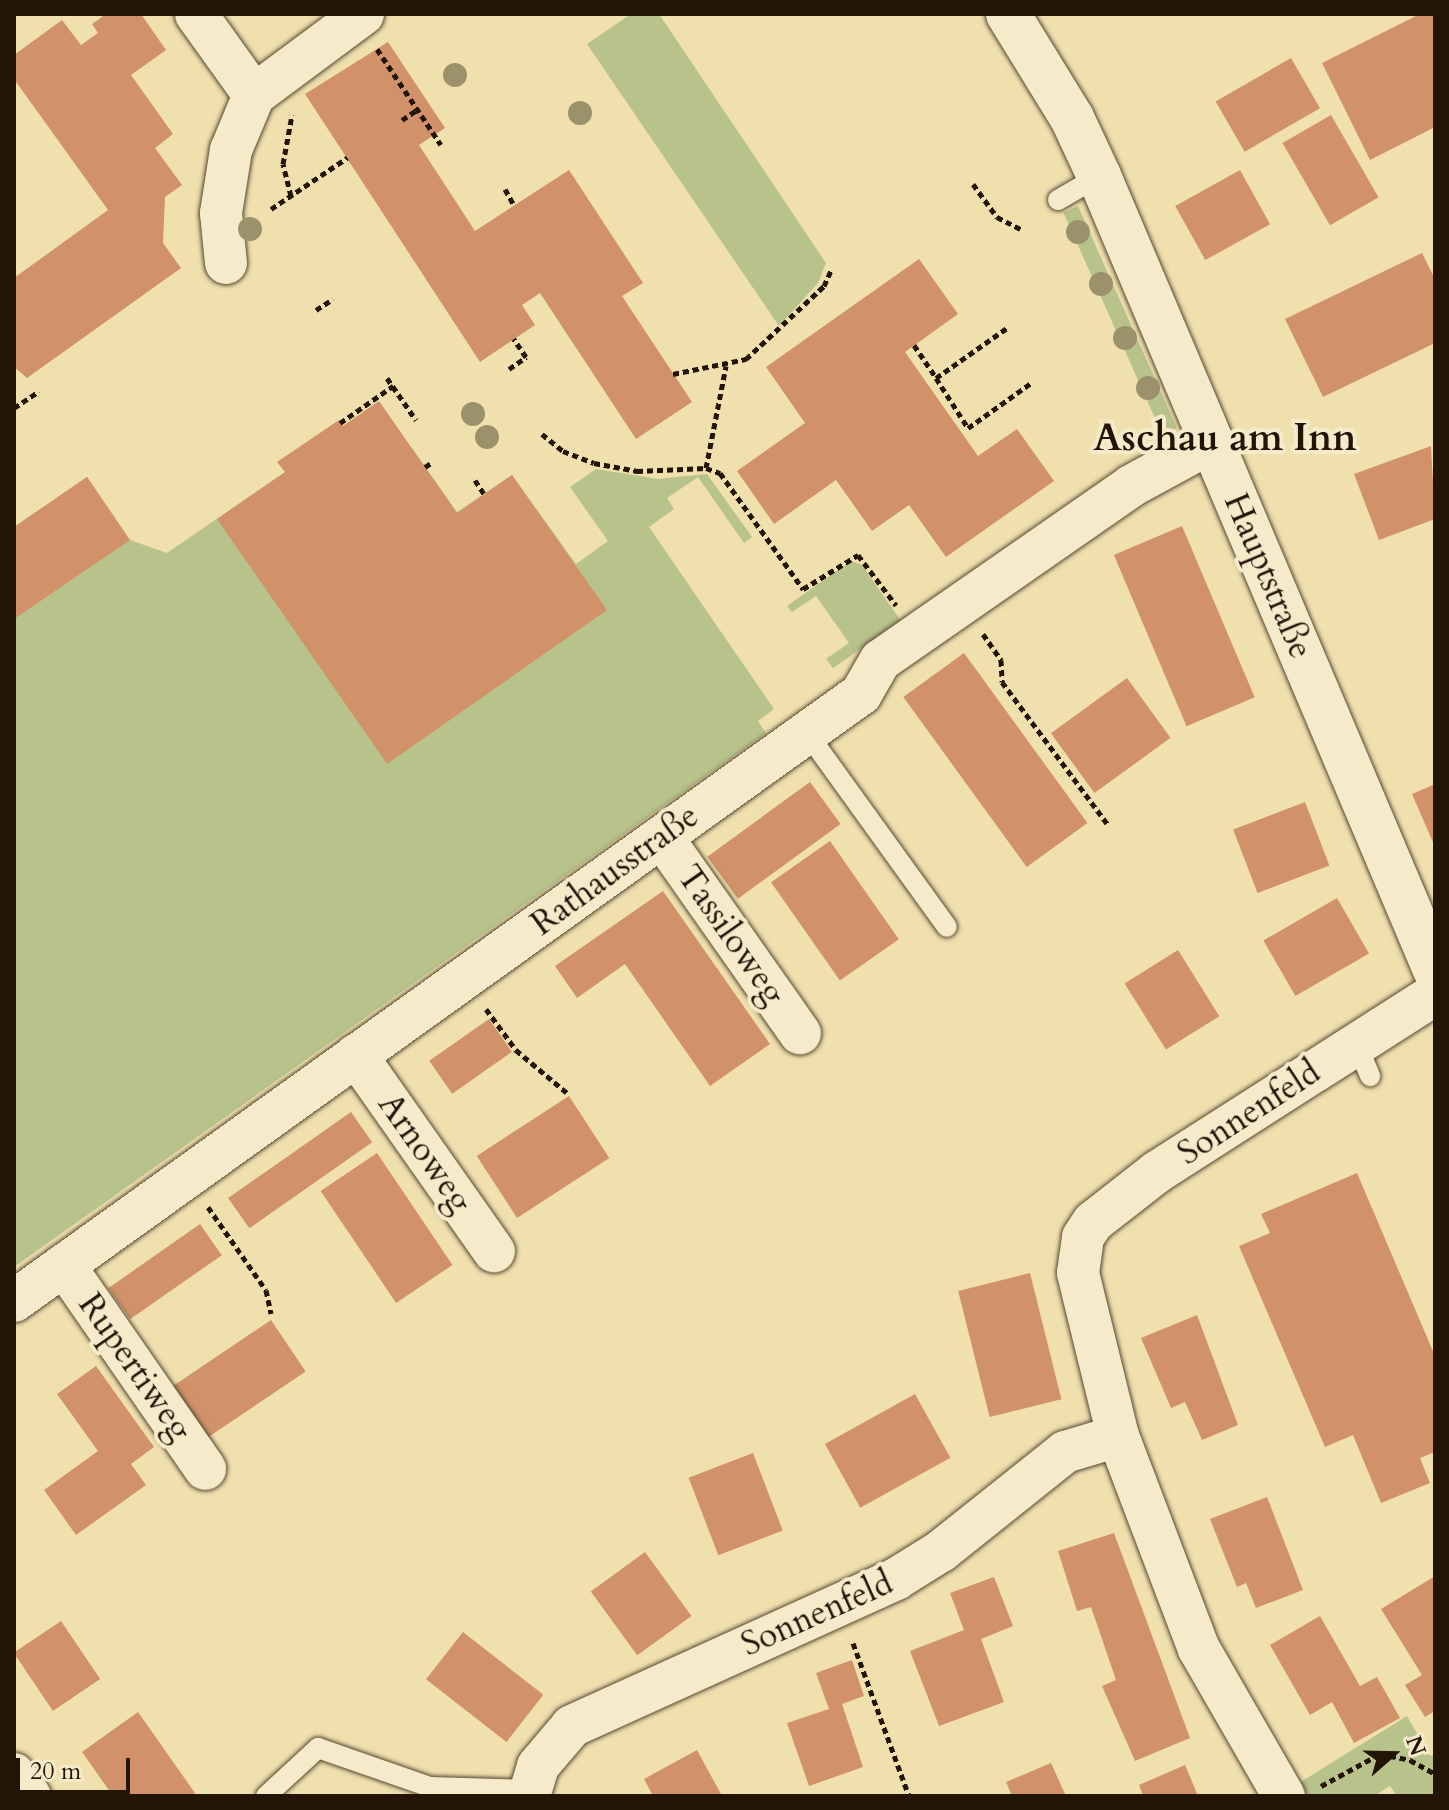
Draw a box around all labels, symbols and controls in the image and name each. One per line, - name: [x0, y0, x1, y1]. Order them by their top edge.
- district label: Aschau am Inn: [1093, 416, 1357, 462]
- street label: Hauptstraße: [1215, 487, 1321, 665]
- street label: Rathausstraße: [523, 796, 707, 944]
- street label: Tassiloweg: [668, 857, 794, 1013]
- street label: Sonnenfeld: [1170, 1052, 1328, 1174]
- street label: Arnoweg: [369, 1086, 481, 1220]
- street label: Rupertiweg: [69, 1286, 201, 1448]
- street label: Sonnenfeld: [735, 1563, 899, 1665]
- north arrow: [1353, 1714, 1433, 1794]
- text: N: [1398, 1732, 1433, 1760]
- scale bar: [20, 1742, 134, 1792]
- text: 20 m: [30, 1755, 81, 1788]

